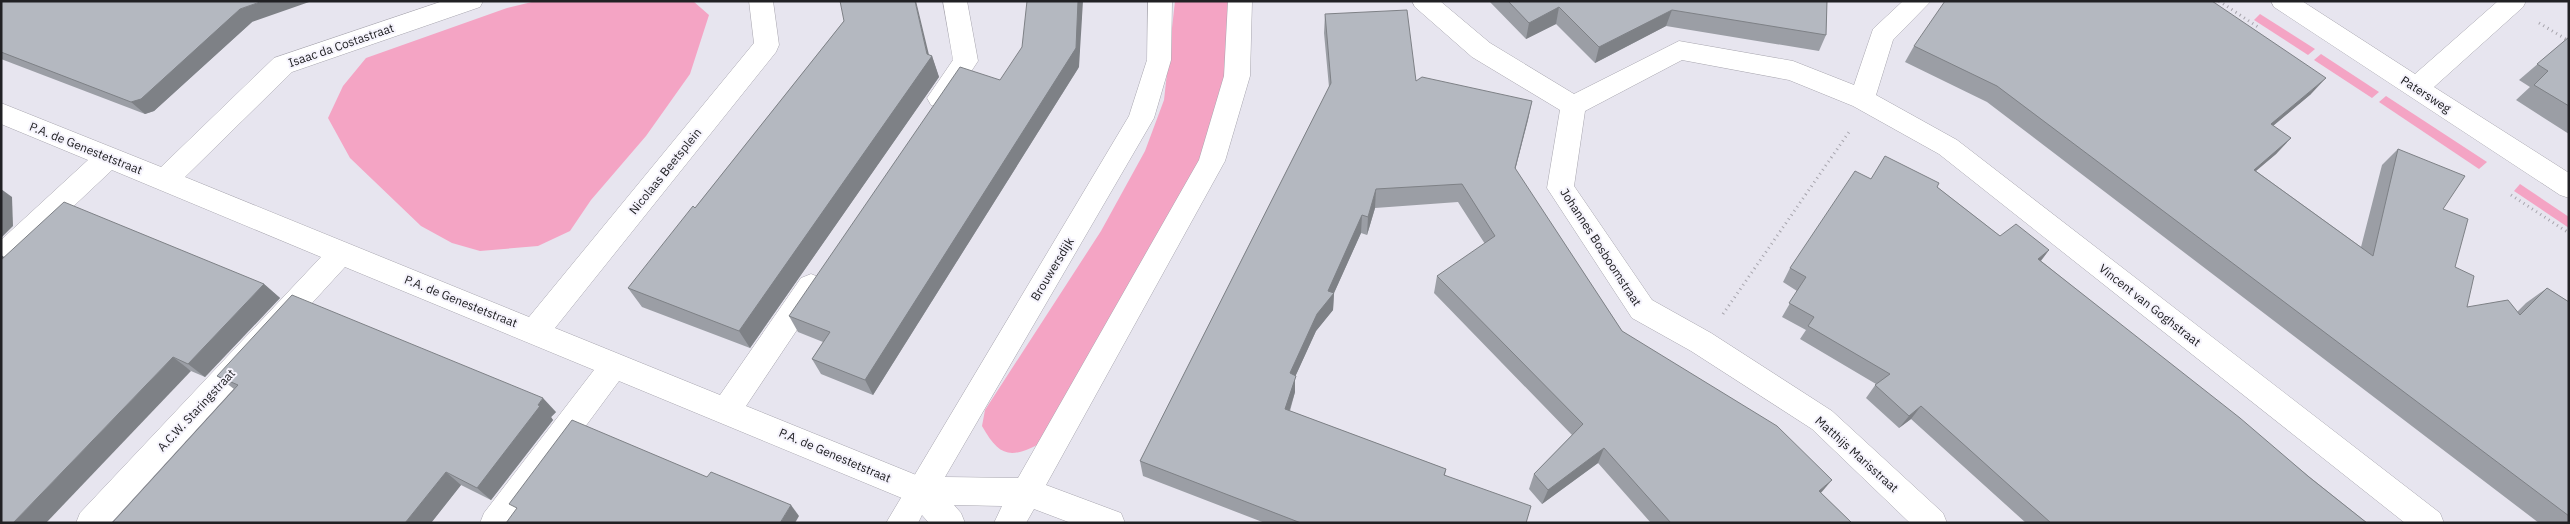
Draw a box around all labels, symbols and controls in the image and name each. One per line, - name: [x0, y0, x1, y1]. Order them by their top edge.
- street label: Isaac da Costastraat: [286, 20, 396, 70]
- street label: Patersweg: [2398, 72, 2454, 116]
- street label: P.A. de Genestetstraat: [27, 119, 145, 177]
- street label: Nicolaas Beetsplein: [626, 125, 704, 217]
- street label: Johannes Bosboomstraat: [1557, 185, 1645, 309]
- street label: Brouwersdijk: [1027, 234, 1077, 303]
- street label: Vincent van Goghstraat: [2096, 261, 2204, 349]
- street label: P.A. de Genestetstraat: [402, 272, 520, 330]
- street label: A.C.W. Staringstraat: [154, 366, 238, 454]
- street label: Matthijs Marisstraat: [1812, 413, 1902, 495]
- street label: P.A. de Genestetstraat: [777, 425, 893, 485]

